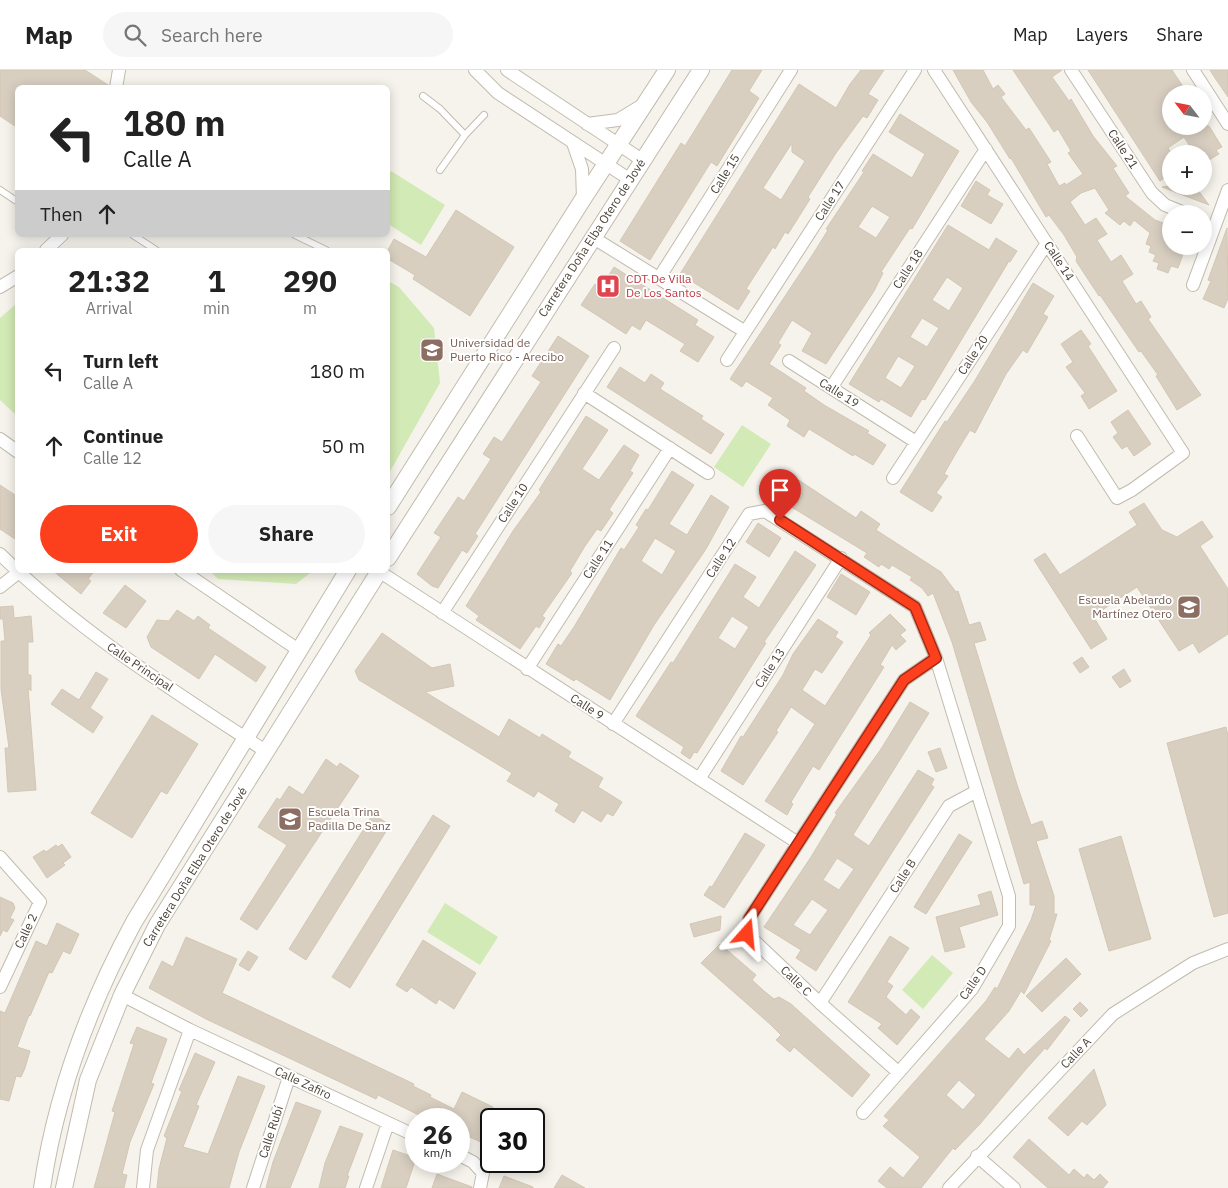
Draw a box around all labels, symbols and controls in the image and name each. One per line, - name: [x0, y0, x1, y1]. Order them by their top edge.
- search box: [103, 12, 453, 57]
- text: Map: [25, 19, 73, 51]
- icon: search: [121, 21, 149, 49]
- text: Search here: [161, 23, 263, 47]
- text: Map: [1013, 23, 1048, 46]
- text: Layers: [1076, 23, 1128, 46]
- text: Share: [1156, 23, 1203, 46]
- north arrow: [1162, 85, 1212, 135]
- map controls: [1162, 85, 1212, 255]
- text: 180 m: [123, 100, 226, 146]
- icon: left: [40, 105, 105, 170]
- street label: Calle 21: [1105, 126, 1142, 171]
- text: Calle A: [123, 144, 192, 173]
- button: +: [1162, 145, 1212, 195]
- street label: Calle 15: [707, 151, 743, 196]
- street label: Carretera Doña Elba Otero de Jové: [535, 156, 649, 320]
- street label: Calle 17: [811, 178, 848, 223]
- icon: ahead: [93, 200, 121, 228]
- text: Then: [40, 202, 83, 226]
- button: −: [1162, 205, 1212, 255]
- street label: Calle 14: [1041, 238, 1078, 283]
- street label: Calle 18: [889, 246, 926, 291]
- text: 21:32: [68, 261, 150, 300]
- text: 1: [207, 261, 225, 300]
- text: 290: [283, 261, 337, 300]
- place label: CDT De Villa De Los Santos: [626, 271, 702, 300]
- hospital icon: CDT De Villa De Los Santos: [595, 273, 621, 299]
- text: Arrival: [86, 298, 132, 318]
- text: min: [203, 298, 230, 318]
- text: m: [303, 298, 317, 318]
- street label: Calle 20: [954, 332, 991, 377]
- place label: Universidad de Puerto Rico - Arecibo: [450, 335, 564, 364]
- school or university icon: Universidad de Puerto Rico - Arecibo: [419, 337, 445, 363]
- text: Turn left: [83, 349, 159, 373]
- icon: left: [40, 357, 68, 385]
- text: 180 m: [310, 359, 365, 383]
- text: Calle A: [83, 373, 133, 393]
- street label: Calle 19: [817, 375, 862, 411]
- text: Continue: [83, 424, 163, 448]
- icon: ahead: [40, 432, 68, 460]
- text: 50 m: [321, 434, 365, 458]
- text: Calle 12: [83, 448, 142, 468]
- pin: [759, 469, 801, 520]
- icon: arrive: [766, 476, 794, 504]
- street label: Calle 10: [494, 480, 531, 525]
- button: Exit: [40, 505, 198, 563]
- button: Share: [208, 505, 365, 563]
- street label: Calle 12: [702, 535, 739, 580]
- street label: Calle 11: [579, 536, 616, 581]
- place label: Escuela Abelardo Martínez Otero: [1078, 592, 1172, 621]
- school or university icon: Escuela Abelardo Martínez Otero: [1176, 594, 1202, 620]
- street label: Calle Principal: [104, 639, 176, 694]
- street label: Calle 13: [751, 645, 788, 690]
- street label: Calle 9: [568, 690, 607, 723]
- street label: Carretera Doña Elba Otero de Jové: [139, 784, 250, 949]
- place label: Escuela Trina Padilla De Sanz: [308, 804, 391, 833]
- school or university icon: Escuela Trina Padilla De Sanz: [277, 806, 303, 832]
- street label: Calle B: [886, 856, 919, 896]
- position arrow: [720, 907, 772, 959]
- street label: Calle 2: [11, 911, 40, 951]
- street label: Calle C: [778, 962, 815, 999]
- street label: Calle D: [956, 963, 990, 1003]
- street label: Calle A: [1057, 1034, 1094, 1071]
- street label: Calle Zafiro: [272, 1063, 334, 1102]
- street label: Calle Rubí: [255, 1104, 286, 1160]
- speed limit sign: 30: [480, 1108, 545, 1173]
- text: 26: [422, 1118, 453, 1151]
- text: km/h: [423, 1145, 452, 1160]

